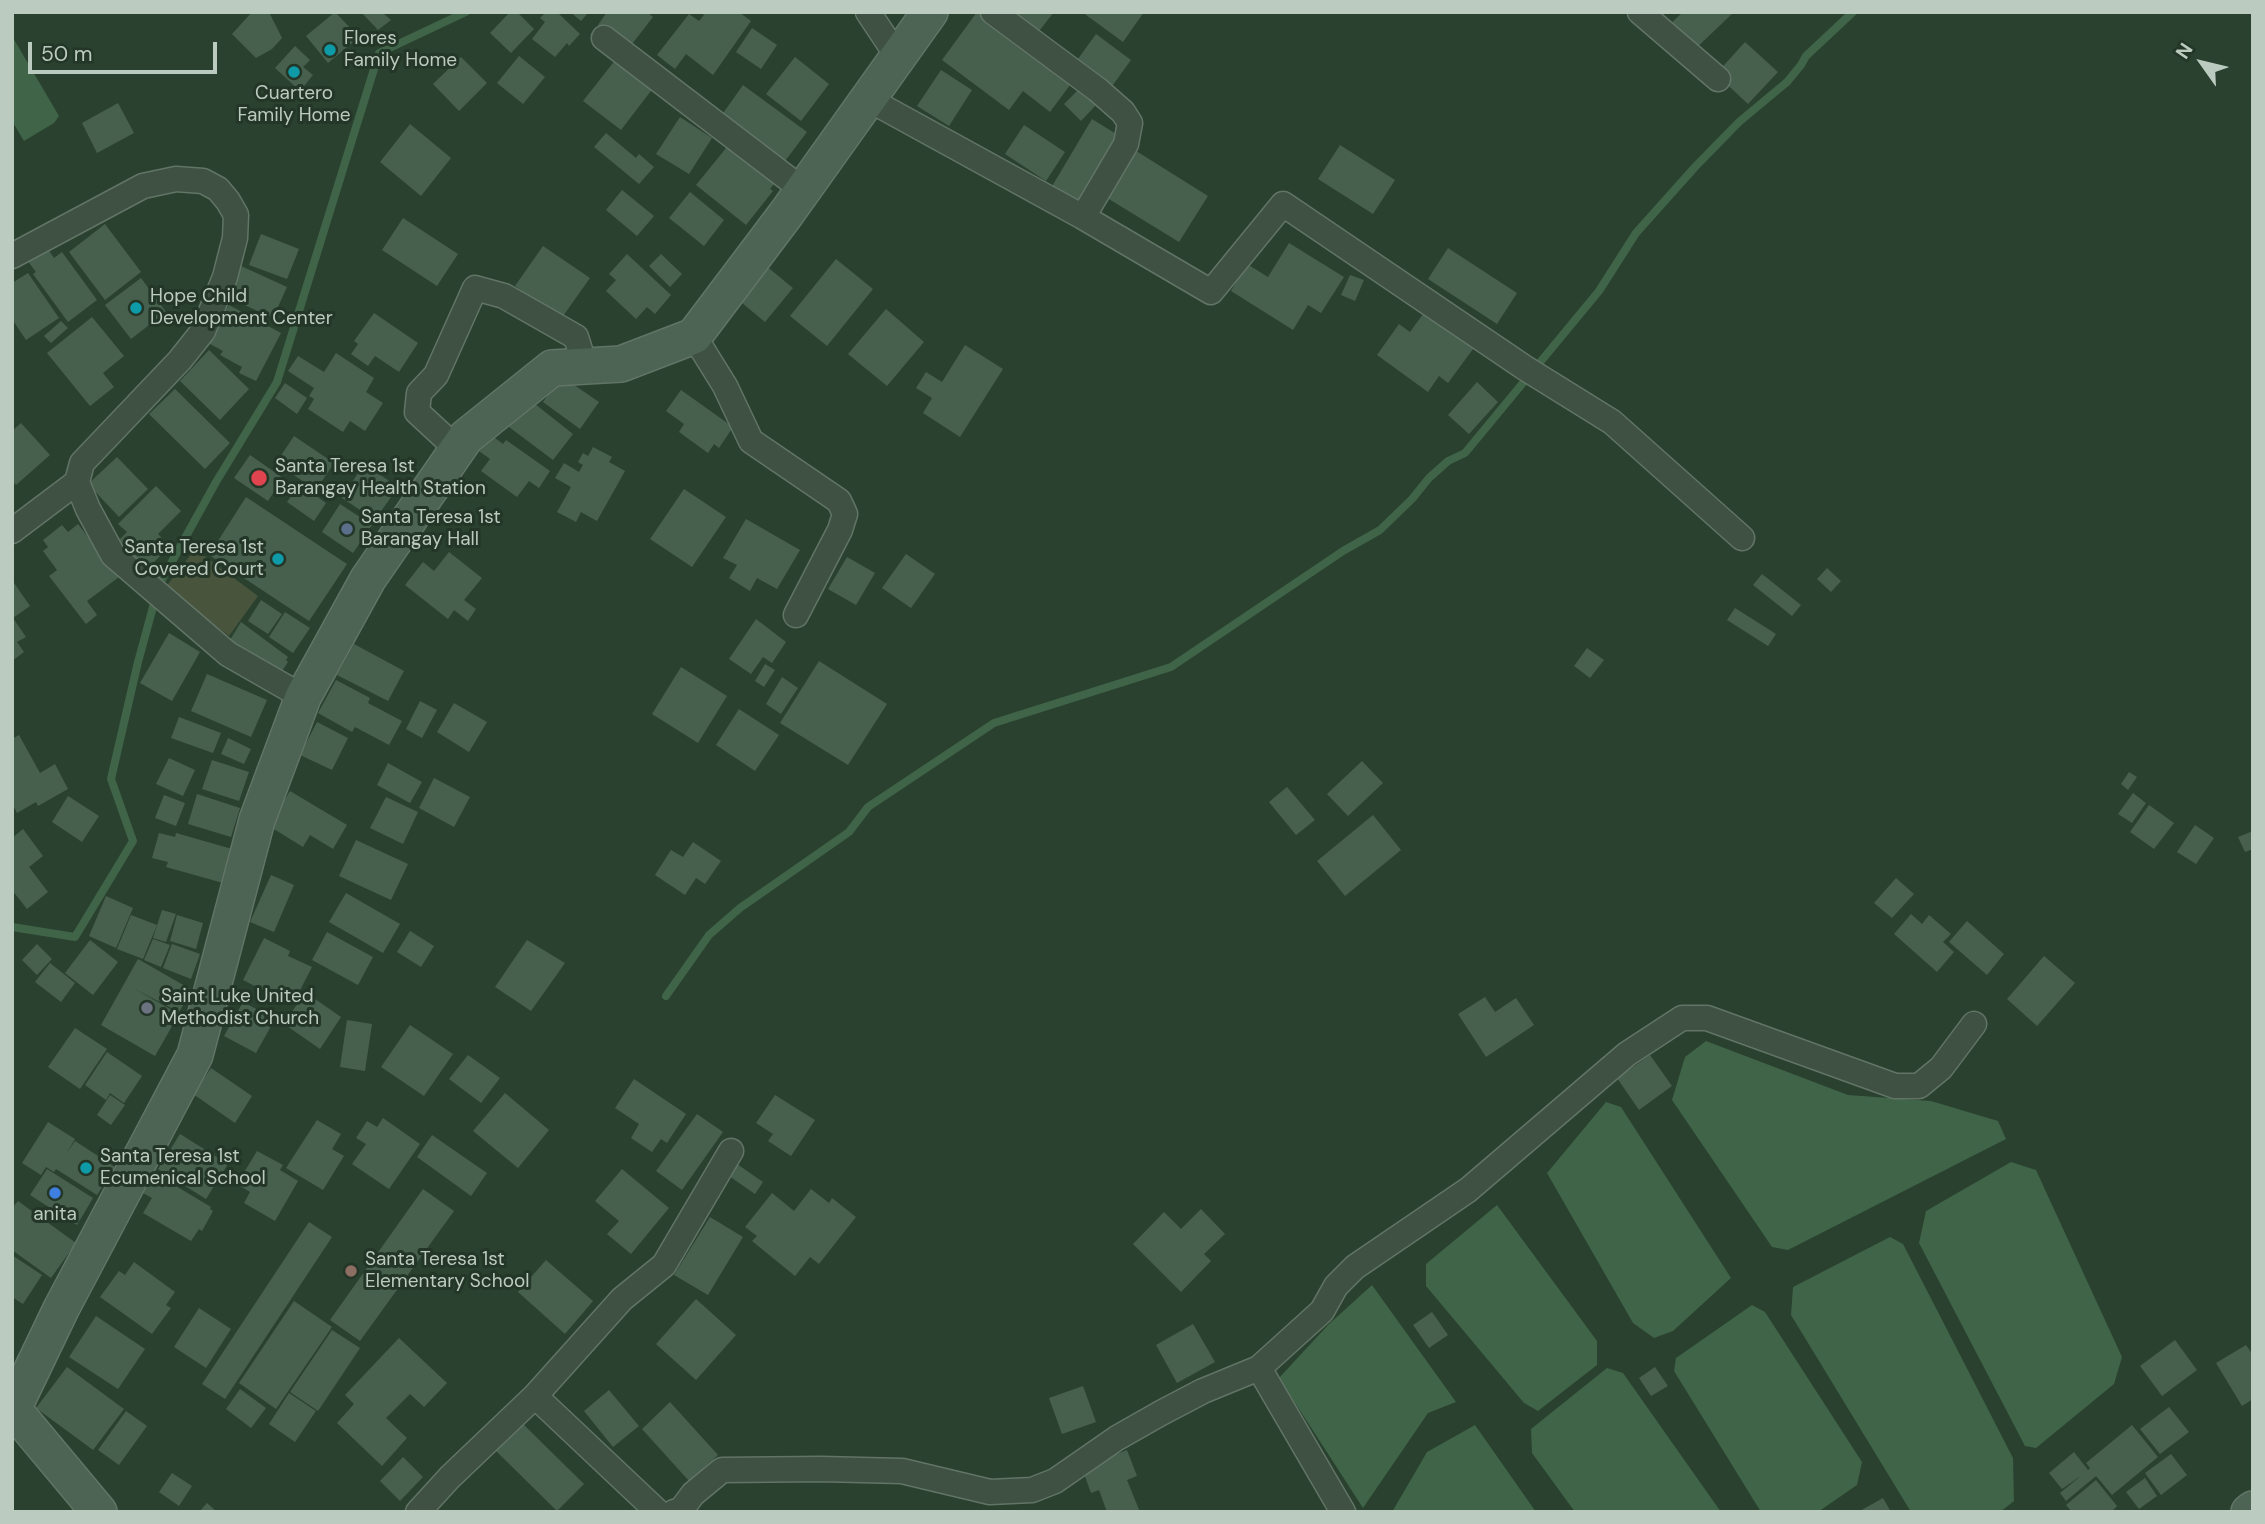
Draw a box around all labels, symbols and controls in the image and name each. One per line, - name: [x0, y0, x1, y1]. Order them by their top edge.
- scale bar: [32, 28, 220, 72]
- place label: Flores Family Home: [344, 28, 457, 72]
- north arrow: [2167, 28, 2237, 98]
- text: N: [2170, 38, 2198, 64]
- text: 50 m: [41, 40, 92, 68]
- marker: Flores Family Home: [322, 42, 338, 58]
- marker: Cuartero Family Home: [286, 64, 302, 80]
- place label: Cuartero Family Home: [237, 83, 351, 127]
- place label: Hope Child Development Center: [150, 286, 333, 330]
- marker: Hope Child Development Center: [128, 300, 144, 316]
- place label: Santa Teresa 1st Barangay Health Station: [275, 456, 486, 500]
- marker: Santa Teresa 1st Barangay Health Station: [249, 468, 269, 488]
- place label: Santa Teresa 1st Barangay Hall: [361, 507, 501, 551]
- marker: Santa Teresa 1st Barangay Hall: [339, 521, 355, 537]
- place label: Santa Teresa 1st Covered Court: [124, 537, 264, 581]
- marker: Santa Teresa 1st Covered Court: [270, 551, 286, 567]
- place label: Saint Luke United Methodist Church: [161, 986, 319, 1030]
- marker: Saint Luke United Methodist Church: [139, 1000, 155, 1016]
- place label: Santa Teresa 1st Ecumenical School: [100, 1146, 266, 1190]
- marker: Santa Teresa 1st Ecumenical School: [78, 1160, 94, 1176]
- marker: anita: [47, 1185, 63, 1201]
- place label: anita: [33, 1204, 77, 1226]
- place label: Santa Teresa 1st Elementary School: [365, 1249, 529, 1293]
- marker: Santa Teresa 1st Elementary School: [343, 1263, 359, 1279]

